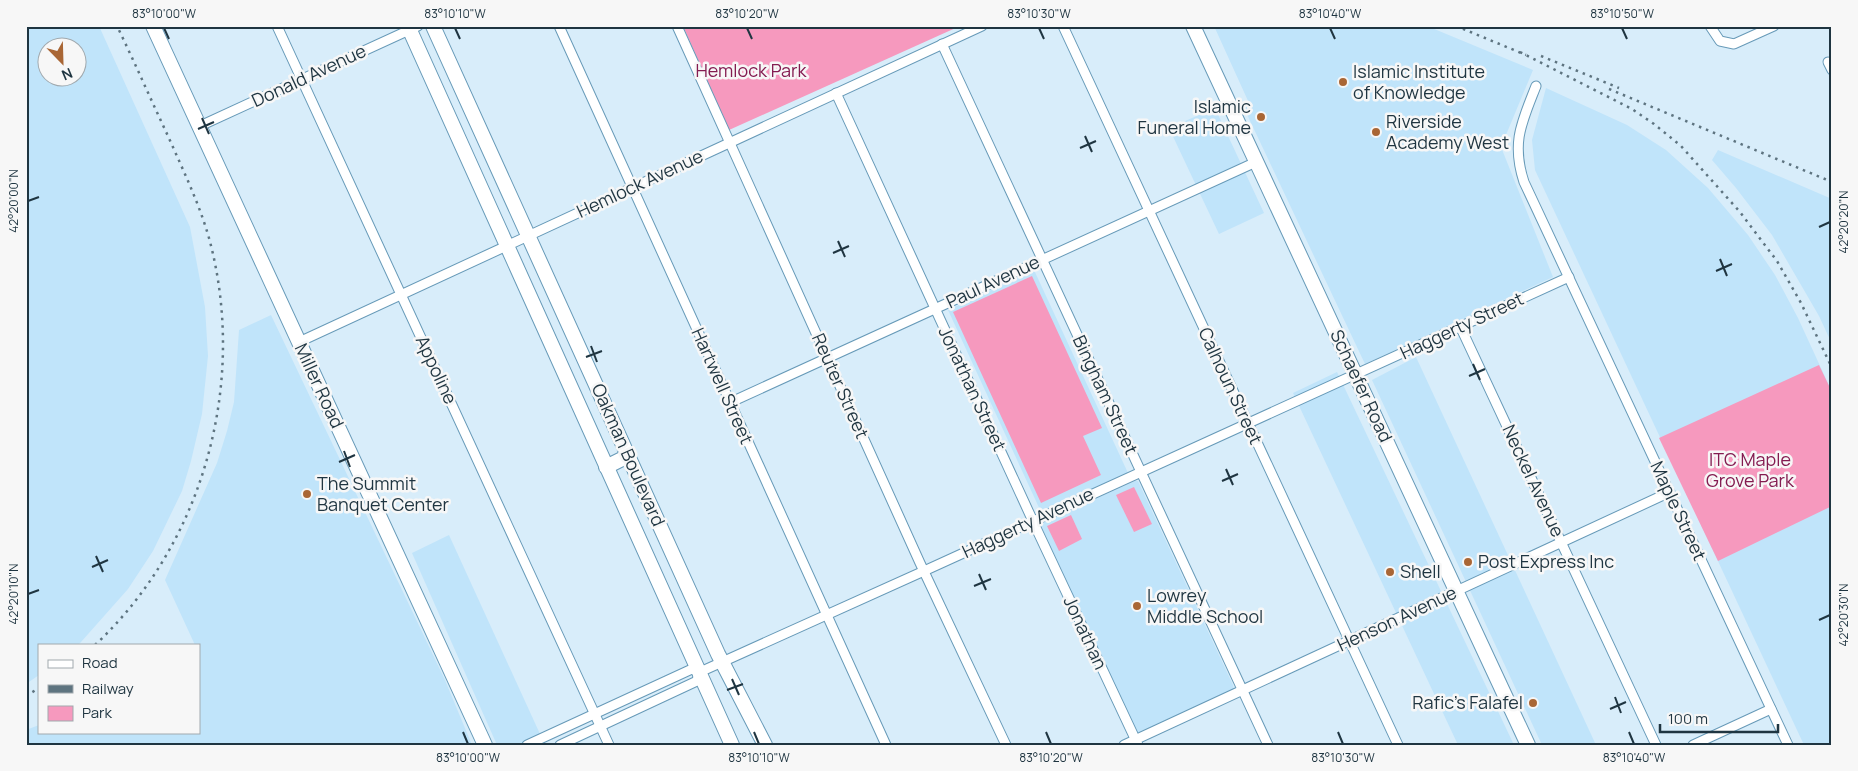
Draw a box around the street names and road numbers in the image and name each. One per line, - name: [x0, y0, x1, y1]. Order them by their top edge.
- street label: Donald Avenue: [248, 38, 370, 112]
- street label: Hemlock Avenue: [573, 143, 707, 223]
- street label: Paul Avenue: [942, 249, 1043, 313]
- street label: Haggerty Street: [1396, 286, 1527, 364]
- street label: Jonathan Street: [934, 322, 1012, 455]
- street label: Calhoun Street: [1193, 323, 1268, 448]
- street label: Hartwell Street: [687, 324, 759, 448]
- street label: Schaefer Road: [1325, 325, 1398, 446]
- street label: Reuter Street: [807, 329, 875, 442]
- street label: Appoline: [411, 331, 463, 408]
- street label: Bingham Street: [1068, 331, 1144, 458]
- street label: Miller Road: [290, 339, 350, 432]
- street label: Oakman Boulevard: [587, 379, 671, 530]
- street label: Neckel Avenue: [1497, 420, 1570, 541]
- street label: Maple Street: [1645, 457, 1712, 564]
- street label: Haggerty Avenue: [958, 481, 1097, 563]
- street label: Henson Avenue: [1333, 580, 1460, 656]
- street label: Jonathan: [1058, 592, 1113, 673]

